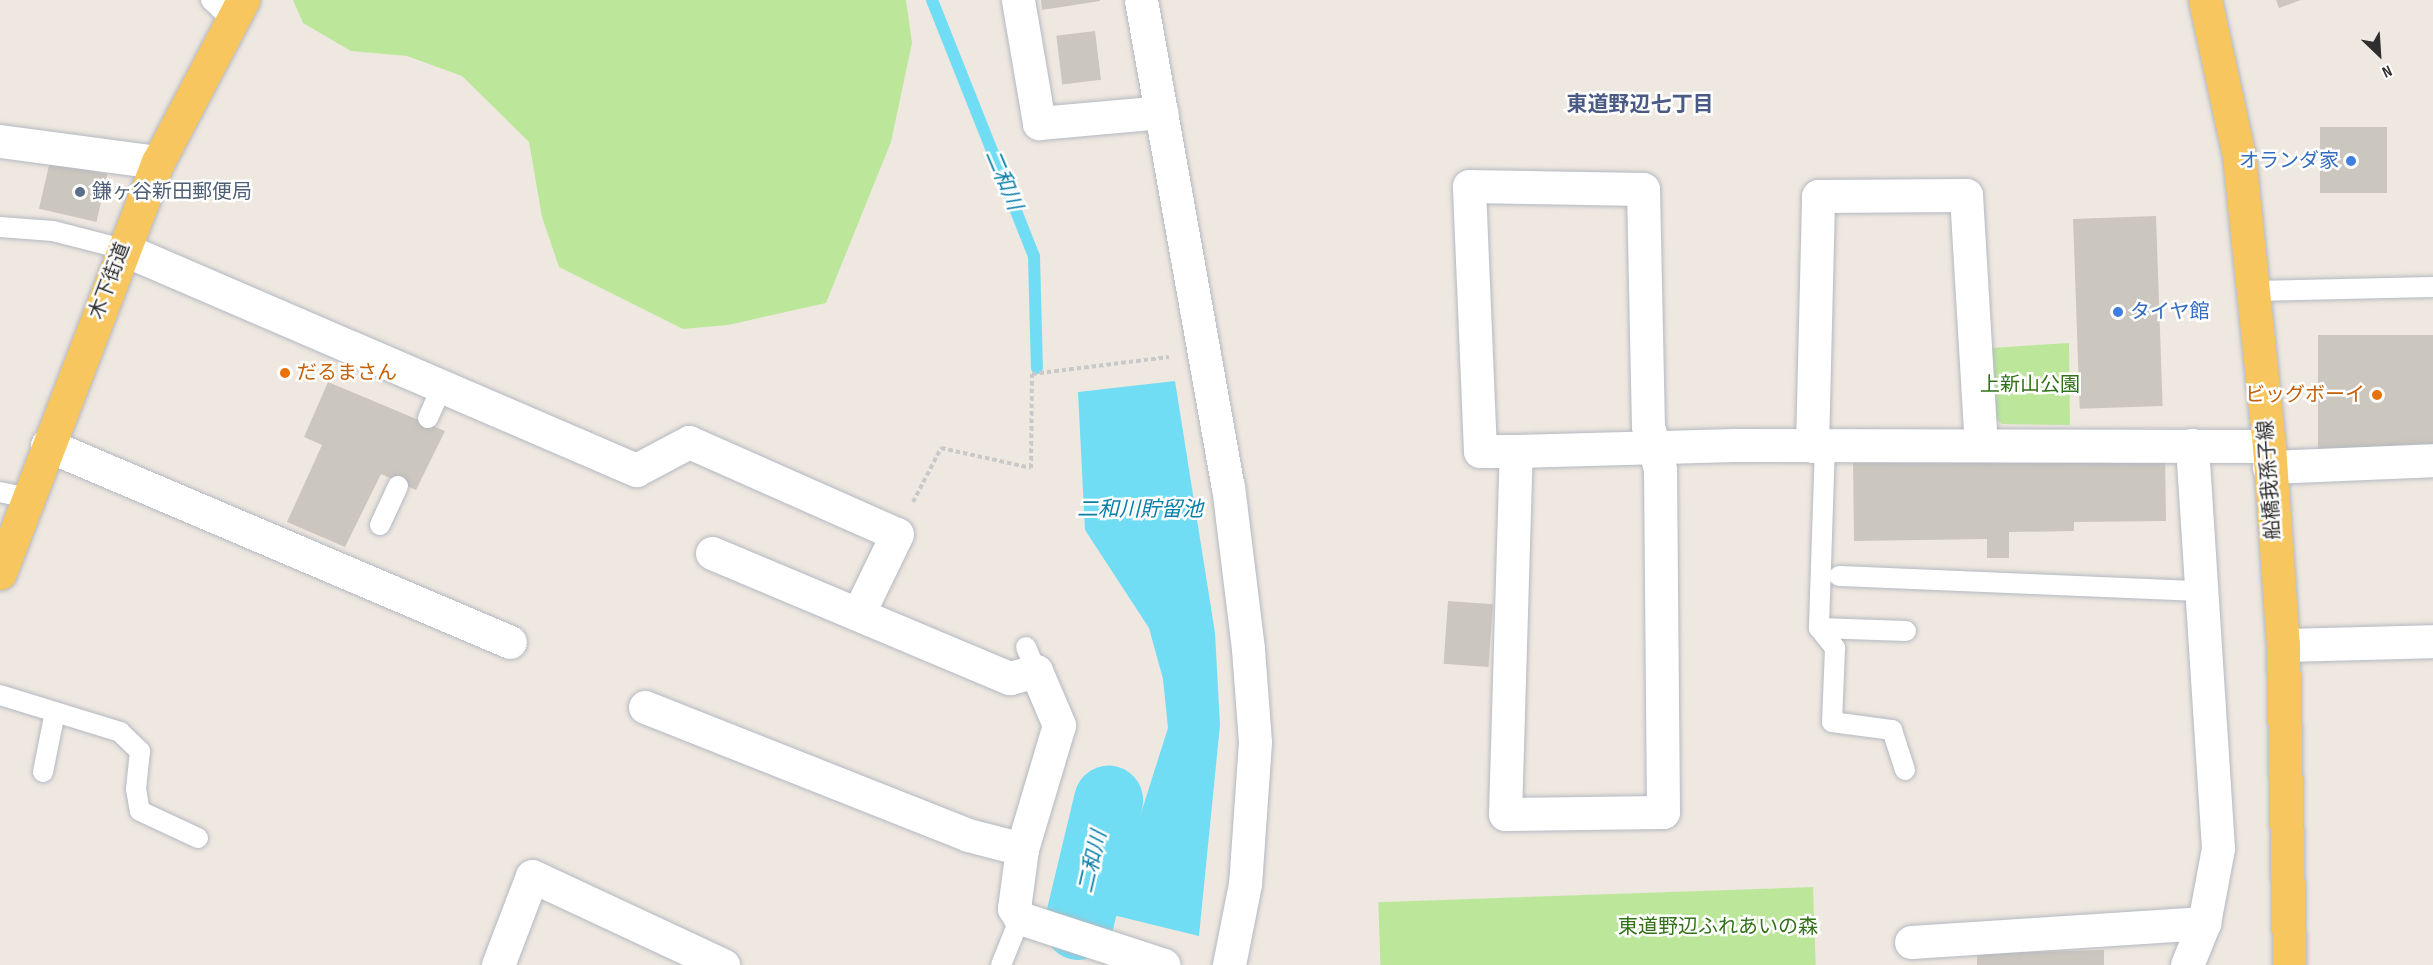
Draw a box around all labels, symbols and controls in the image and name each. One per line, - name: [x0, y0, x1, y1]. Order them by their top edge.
- north arrow: [2349, 24, 2409, 84]
- text: N: [2379, 60, 2395, 81]
- district label: 東道野辺七丁目: [1567, 92, 1713, 118]
- water label: 二和川: [979, 146, 1027, 214]
- place label: オランダ家: [2239, 149, 2339, 173]
- marker: オランダ家: [2344, 154, 2358, 168]
- place label: 鎌ヶ谷新田郵便局: [92, 180, 252, 204]
- marker: 鎌ヶ谷新田郵便局: [73, 185, 87, 199]
- street label: 木下街道: [84, 239, 136, 323]
- place label: タイヤ館: [2130, 300, 2210, 324]
- marker: タイヤ館: [2111, 305, 2125, 319]
- place label: だるまさん: [297, 361, 397, 385]
- marker: だるまさん: [278, 366, 292, 380]
- park label: 上新山公園: [1980, 373, 2080, 397]
- place label: ビッグボーイ: [2245, 383, 2365, 407]
- marker: ビッグボーイ: [2370, 388, 2384, 402]
- street label: 船橋我孫子線: [2254, 419, 2286, 541]
- water label: 二和川貯留池: [1077, 497, 1203, 523]
- water label: 二和川: [1074, 828, 1112, 896]
- park label: 東道野辺ふれあいの森: [1618, 915, 1818, 939]

